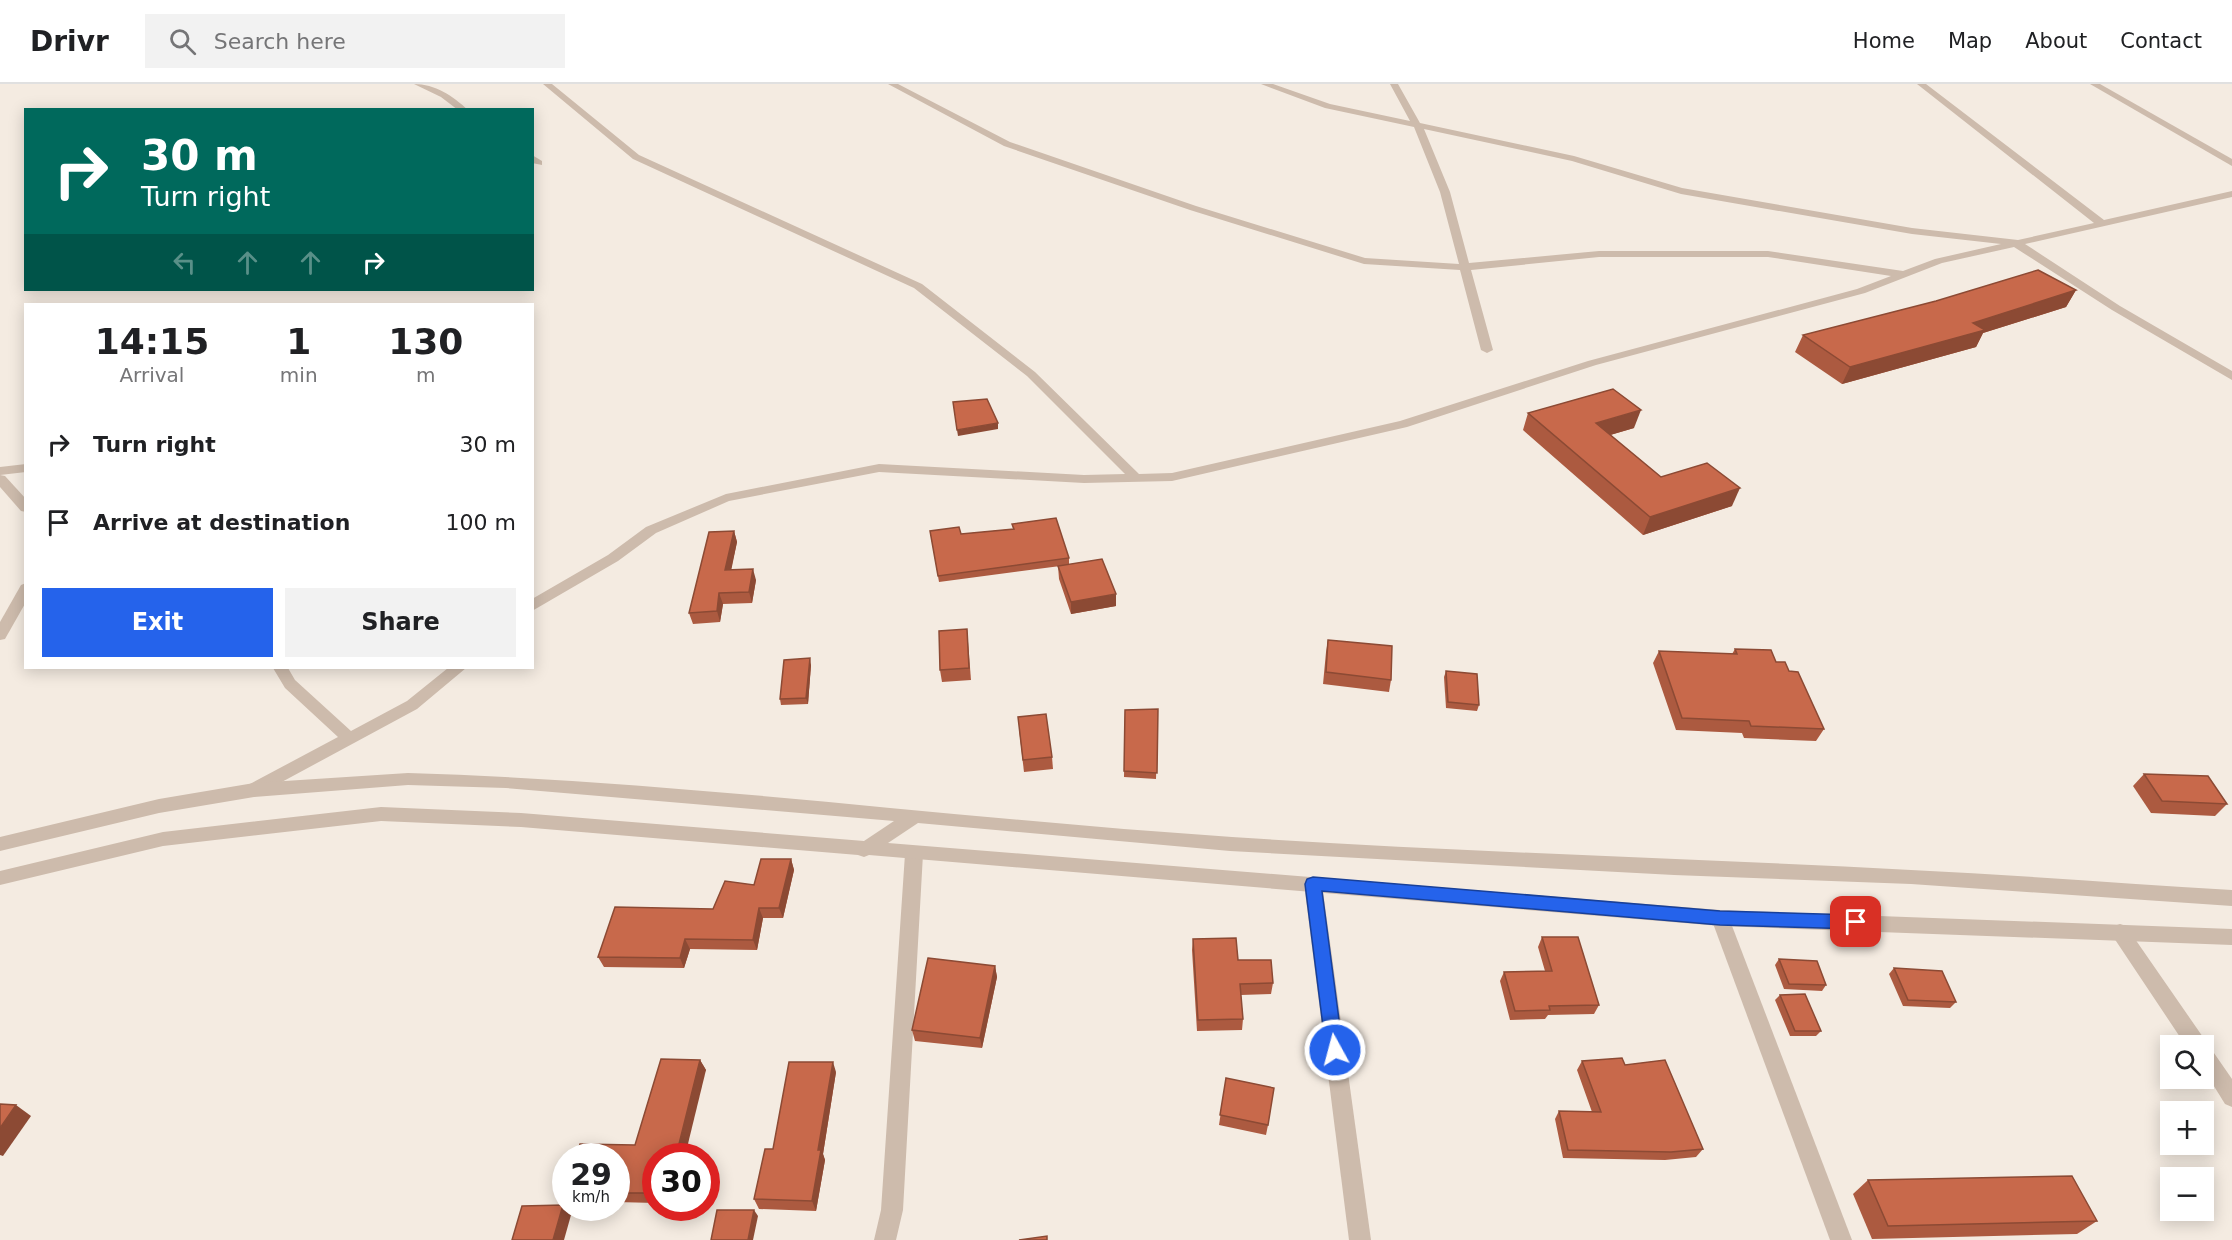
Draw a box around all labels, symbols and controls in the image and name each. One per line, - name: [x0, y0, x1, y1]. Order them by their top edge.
- search box: [145, 14, 565, 68]
- text: Drivr: [30, 25, 109, 58]
- icon: search: [166, 25, 199, 58]
- text: Search here: [214, 29, 346, 54]
- text: Home: [1853, 29, 1915, 53]
- text: Map: [1948, 29, 1992, 53]
- text: About: [2025, 29, 2087, 53]
- text: Contact: [2120, 29, 2202, 53]
- text: 30 m: [141, 131, 258, 180]
- icon: right: [42, 132, 120, 210]
- text: Turn right: [141, 181, 270, 212]
- icon: left: [168, 246, 201, 279]
- icon: ahead: [231, 246, 264, 279]
- icon: ahead: [294, 246, 327, 279]
- icon: right: [357, 246, 390, 279]
- text: 14:15: [95, 321, 209, 362]
- text: 1: [286, 321, 311, 362]
- text: 130: [388, 321, 463, 362]
- text: Arrival: [119, 363, 184, 387]
- text: min: [280, 363, 318, 387]
- text: m: [416, 363, 436, 387]
- icon: right: [42, 428, 75, 461]
- text: Turn right: [93, 432, 216, 457]
- text: 30 m: [460, 432, 516, 457]
- icon: arrive: [42, 506, 75, 539]
- text: Arrive at destination: [93, 510, 350, 535]
- text: 100 m: [446, 510, 516, 535]
- button: Exit: [42, 588, 273, 657]
- button: Share: [285, 588, 516, 657]
- pin: [1830, 896, 1881, 947]
- icon: arrive: [1839, 905, 1872, 938]
- position arrow: [1303, 1018, 1367, 1082]
- map controls: [2160, 1035, 2214, 1221]
- button: search: [2160, 1035, 2214, 1089]
- button: +: [2160, 1101, 2214, 1155]
- speed limit sign: 30: [642, 1143, 720, 1221]
- text: 29: [570, 1157, 612, 1192]
- button: −: [2160, 1167, 2214, 1221]
- text: km/h: [572, 1188, 610, 1206]

